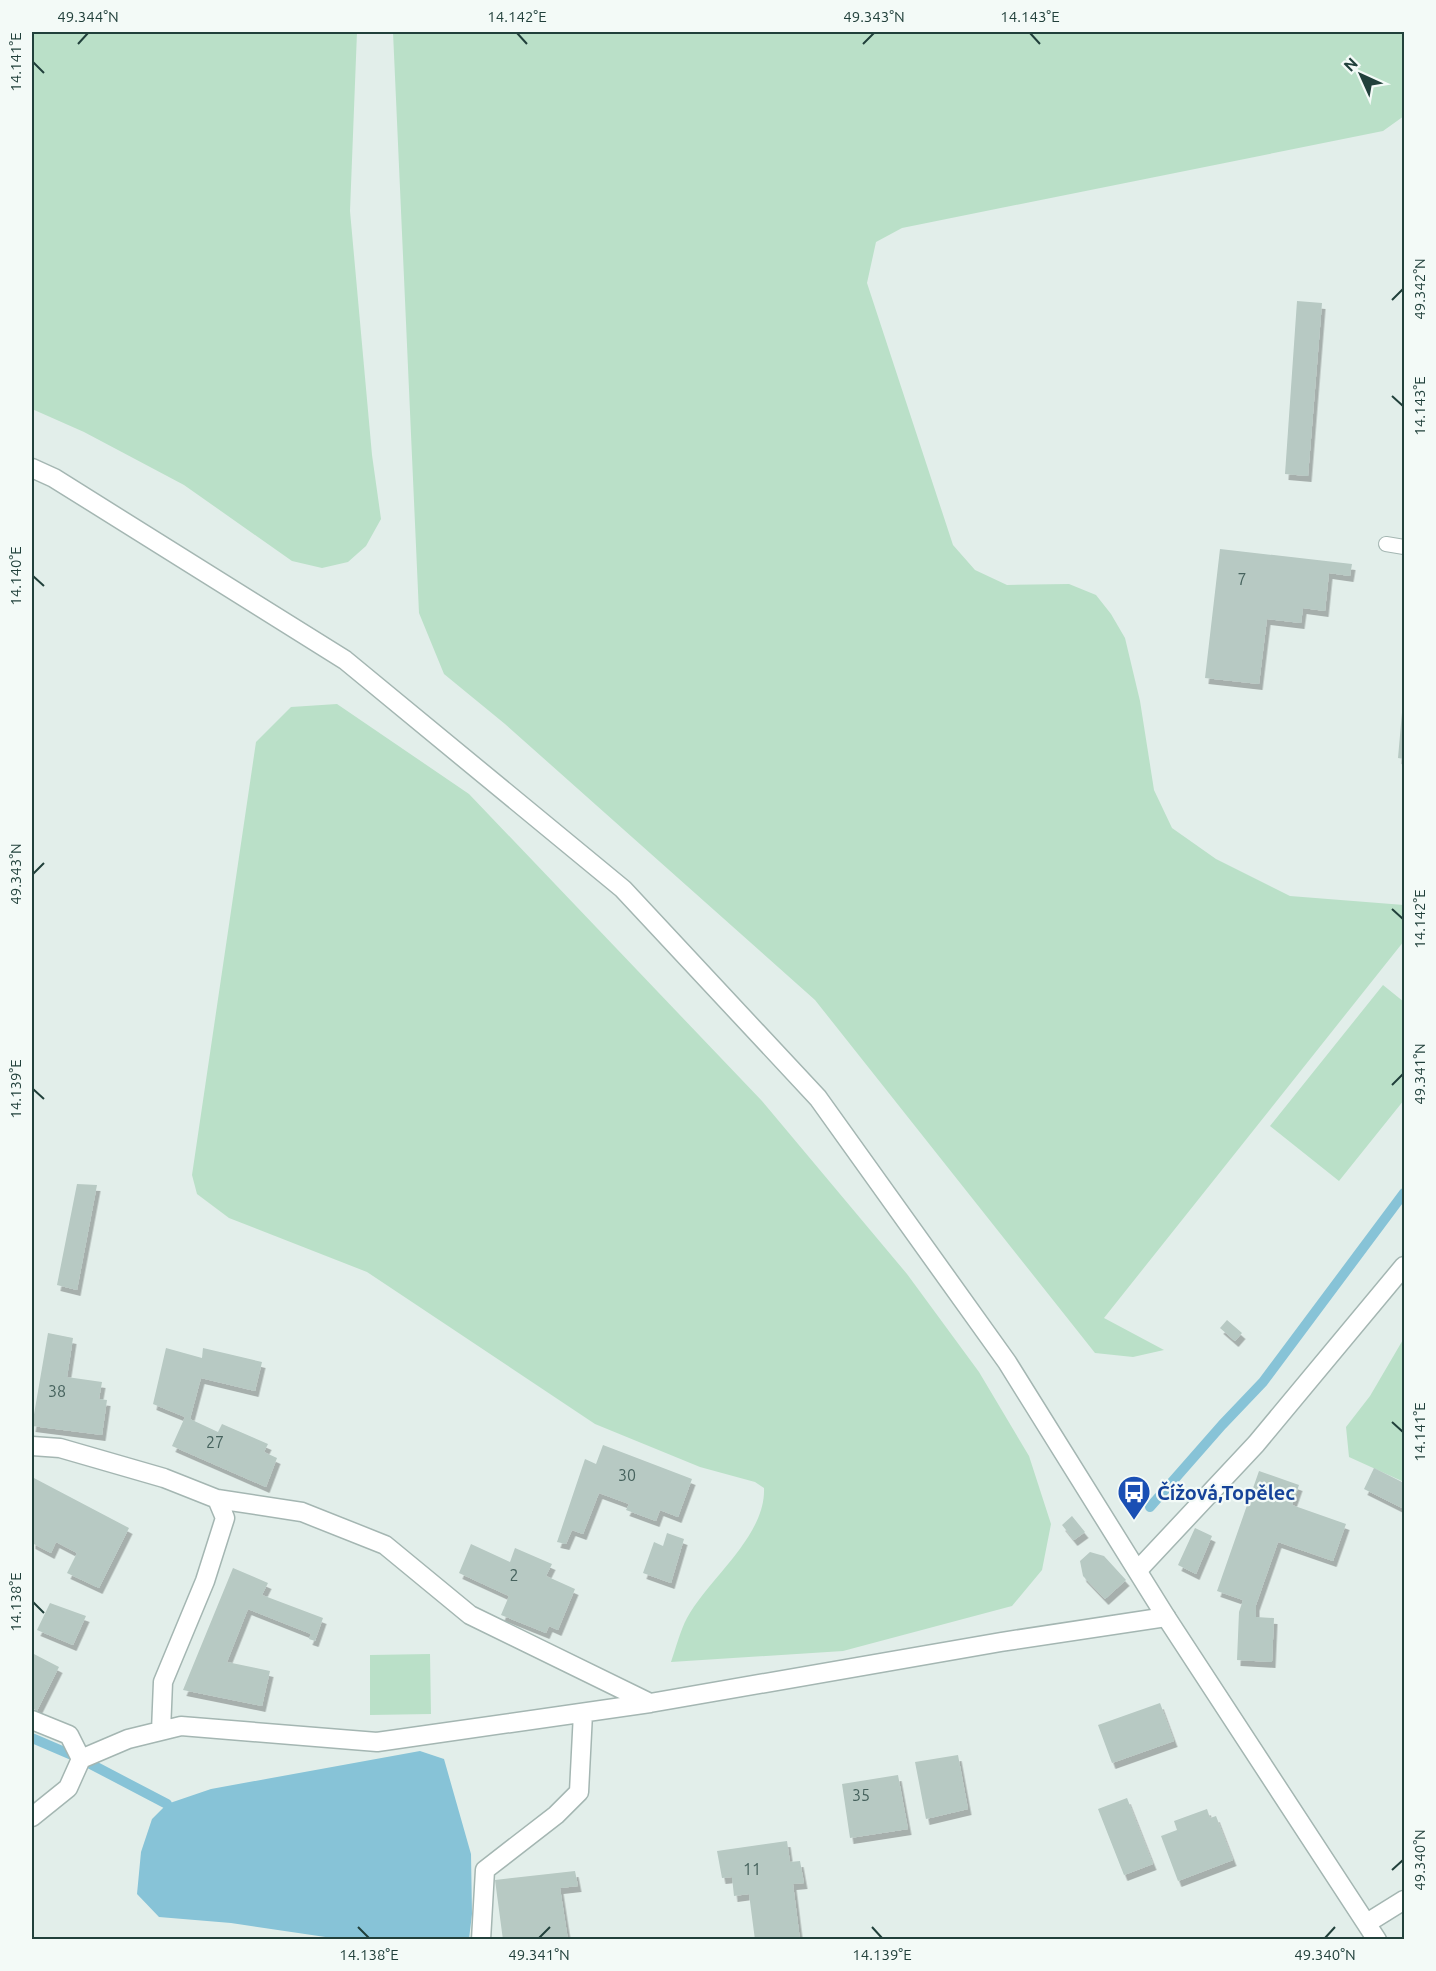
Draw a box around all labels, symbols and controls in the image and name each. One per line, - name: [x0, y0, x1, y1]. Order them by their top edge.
- text: 49.344°N: [57, 8, 119, 25]
- text: 14.142°E: [487, 8, 547, 25]
- text: 49.343°N: [843, 8, 905, 25]
- text: 14.143°E: [1000, 8, 1060, 25]
- text: 14.141°E: [7, 32, 24, 92]
- north arrow: [1331, 45, 1391, 105]
- text: N: [1340, 54, 1361, 75]
- text: 49.342°N: [1411, 258, 1428, 320]
- text: 14.143°E: [1411, 376, 1428, 436]
- text: 14.140°E: [7, 546, 24, 606]
- house number: 7: [1237, 570, 1247, 588]
- text: 49.343°N: [7, 843, 24, 905]
- text: 14.142°E: [1411, 889, 1428, 949]
- text: 49.341°N: [1411, 1043, 1428, 1105]
- text: 14.139°E: [7, 1059, 24, 1119]
- house number: 38: [48, 1382, 66, 1400]
- text: 14.141°E: [1411, 1402, 1428, 1462]
- house number: 27: [206, 1433, 224, 1451]
- house number: 30: [618, 1466, 636, 1484]
- bus stop icon: Čížová,Topělec: [1116, 1474, 1152, 1521]
- place label: Čížová,Topělec: [1157, 1481, 1295, 1504]
- house number: 2: [509, 1566, 519, 1584]
- text: 14.138°E: [7, 1572, 24, 1632]
- house number: 35: [852, 1786, 870, 1804]
- text: 49.340°N: [1411, 1829, 1428, 1891]
- house number: 11: [743, 1860, 761, 1878]
- text: 14.138°E: [339, 1946, 399, 1963]
- text: 49.341°N: [508, 1946, 570, 1963]
- text: 14.139°E: [852, 1946, 912, 1963]
- text: 49.340°N: [1294, 1946, 1356, 1963]

